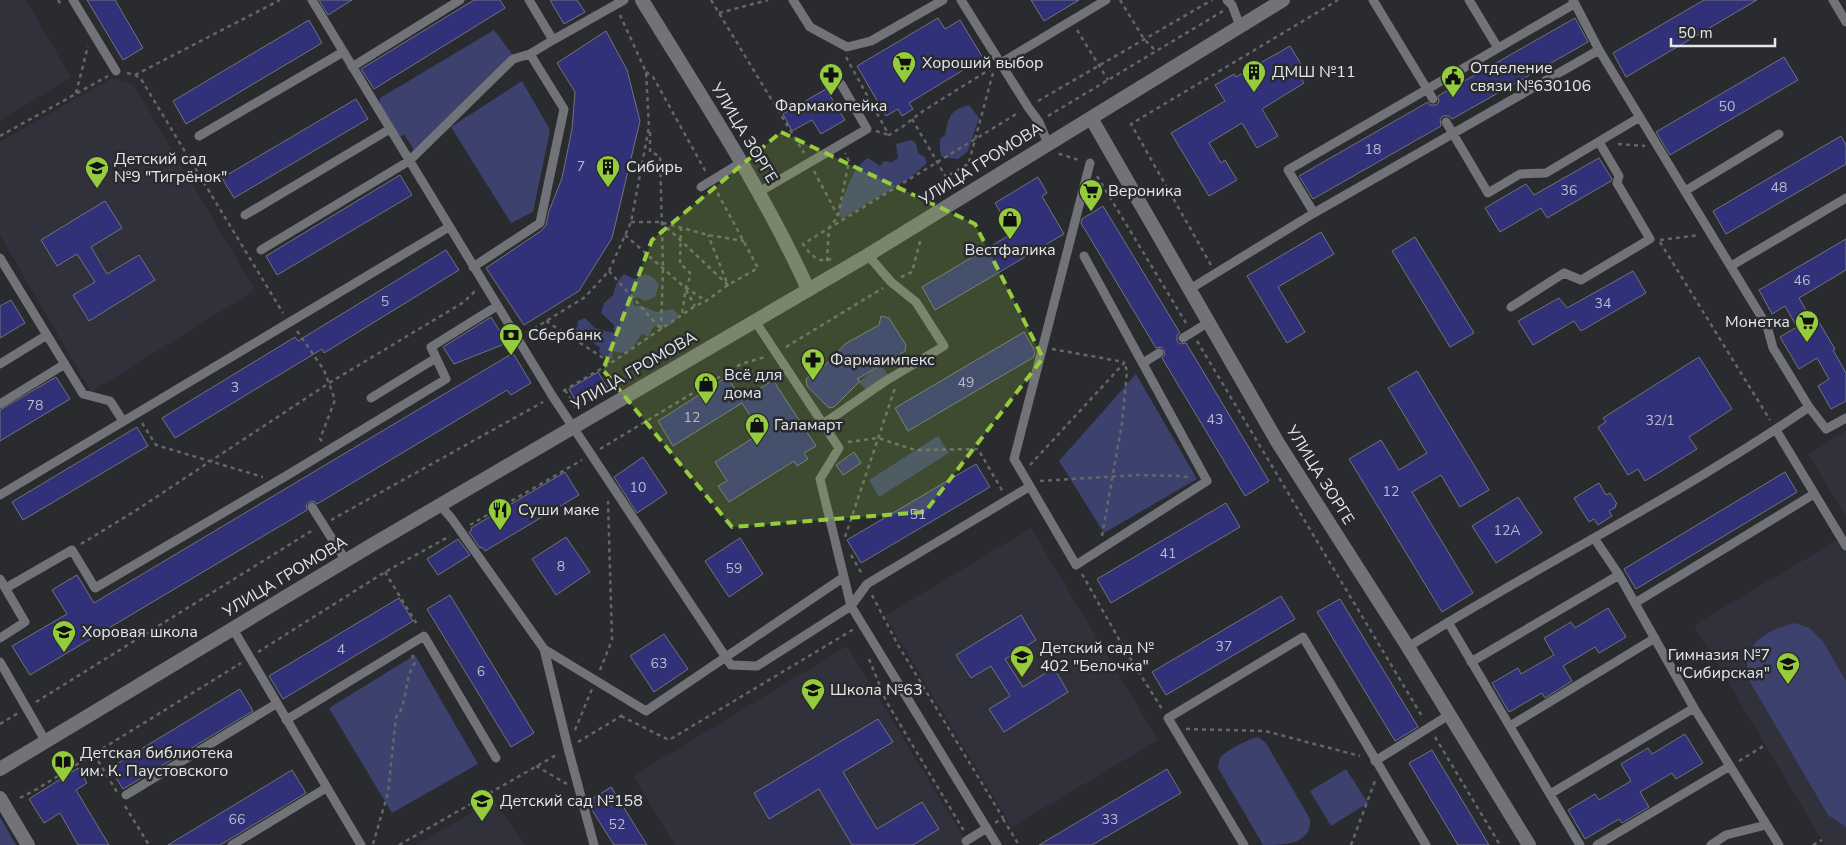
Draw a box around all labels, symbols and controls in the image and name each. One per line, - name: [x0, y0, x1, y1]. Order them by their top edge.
- scale bar: [1671, 15, 1775, 47]
- text: 50 m: [1678, 23, 1713, 43]
- supermarket icon: Хороший выбор: [891, 50, 917, 84]
- place label: Хороший выбор: [922, 52, 1044, 74]
- place label: Отделение связи №630106: [1470, 57, 1591, 97]
- building icon: ДМШ №11: [1241, 59, 1267, 93]
- place label: ДМШ №11: [1272, 61, 1356, 83]
- pharmacy icon: Фармакопейка: [818, 62, 844, 96]
- public building icon: Отделение связи №630106: [1440, 64, 1466, 98]
- street label: УЛИЦА ЗОРГЕ: [705, 78, 783, 187]
- place label: Фармакопейка: [775, 95, 887, 117]
- house number: 50: [1719, 97, 1735, 116]
- street label: УЛИЦА ГРОМОВА: [914, 117, 1047, 211]
- house number: 18: [1365, 140, 1381, 159]
- place label: Детский сад №9 "Тигрёнок": [114, 148, 227, 188]
- building icon: Сибирь: [595, 154, 621, 188]
- school or university icon: Детский сад №9 "Тигрёнок": [84, 155, 110, 189]
- place label: Сибирь: [626, 156, 683, 178]
- house number: 7: [577, 157, 585, 176]
- supermarket icon: Вероника: [1078, 178, 1104, 212]
- house number: 48: [1771, 178, 1787, 197]
- place label: Вероника: [1108, 180, 1182, 202]
- house number: 36: [1561, 181, 1577, 200]
- shop icon: Вестфалика: [997, 206, 1023, 240]
- place label: Вестфалика: [964, 239, 1056, 261]
- house number: 46: [1794, 271, 1810, 290]
- house number: 5: [381, 292, 389, 311]
- house number: 34: [1595, 294, 1611, 313]
- supermarket icon: Монетка: [1794, 309, 1820, 343]
- place label: Монетка: [1725, 311, 1790, 333]
- bank icon: Сбербанк: [498, 322, 524, 356]
- place label: Сбербанк: [528, 324, 602, 346]
- street label: УЛИЦА ГРОМОВА: [566, 326, 701, 416]
- pharmacy icon: Фармаимпекс: [800, 347, 826, 381]
- place label: Фармаимпекс: [830, 349, 935, 371]
- place label: Всё для дома: [724, 364, 782, 404]
- shop icon: Всё для дома: [693, 371, 719, 405]
- house number: 49: [958, 373, 974, 392]
- house number: 3: [231, 378, 239, 397]
- house number: 78: [27, 396, 43, 415]
- house number: 12: [684, 408, 700, 427]
- house number: 43: [1207, 410, 1223, 429]
- house number: 32/1: [1645, 411, 1675, 430]
- shop icon: Галамарт: [744, 412, 770, 446]
- place label: Галамарт: [774, 414, 844, 436]
- street label: УЛИЦА ЗОРГЕ: [1280, 420, 1359, 529]
- house number: 10: [630, 478, 646, 497]
- house number: 12: [1383, 482, 1399, 501]
- restaurant icon: Суши маке: [487, 497, 513, 531]
- place label: Суши маке: [518, 499, 599, 521]
- house number: 51: [910, 505, 926, 524]
- house number: 12А: [1493, 521, 1521, 540]
- street label: УЛИЦА ГРОМОВА: [218, 531, 352, 623]
- house number: 41: [1160, 544, 1176, 563]
- house number: 8: [557, 557, 565, 576]
- house number: 59: [726, 559, 742, 578]
- school or university icon: Хоровая школа: [51, 619, 77, 653]
- place label: Хоровая школа: [82, 621, 198, 643]
- place label: Детский сад № 402 "Белочка": [1040, 637, 1154, 677]
- house number: 37: [1216, 637, 1232, 656]
- house number: 4: [337, 640, 345, 659]
- school or university icon: Детский сад № 402 "Белочка": [1009, 644, 1035, 678]
- place label: Гимназия №7 "Сибирская": [1668, 644, 1770, 684]
- school or university icon: Гимназия №7 "Сибирская": [1775, 651, 1801, 685]
- house number: 63: [651, 654, 667, 673]
- house number: 6: [477, 662, 485, 681]
- school or university icon: Школа №63: [800, 677, 826, 711]
- place label: Школа №63: [830, 679, 923, 701]
- place label: Детская библиотека им. К. Паустовского: [80, 742, 233, 782]
- library icon: Детская библиотека им. К. Паустовского: [50, 749, 76, 783]
- school or university icon: Детский сад №158: [469, 788, 495, 822]
- place label: Детский сад №158: [500, 790, 643, 812]
- house number: 66: [229, 810, 245, 829]
- house number: 33: [1102, 810, 1118, 829]
- house number: 52: [609, 815, 625, 834]

